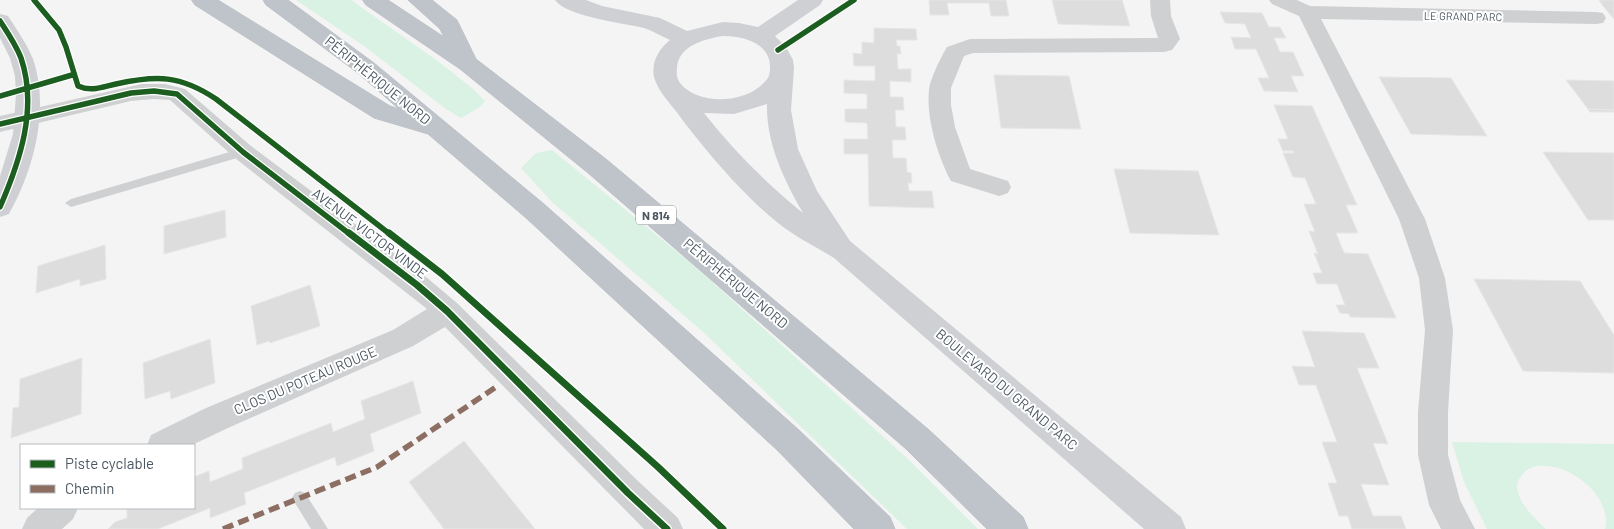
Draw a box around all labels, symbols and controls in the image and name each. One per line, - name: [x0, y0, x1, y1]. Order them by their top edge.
- street label: LE GRAND PARC: [1424, 9, 1502, 23]
- street label: PÉRIPHÉRIQUE NORD: [322, 32, 434, 128]
- street label: AVENUE VICTOR VINDE: [309, 184, 431, 282]
- road number: N 814: [636, 206, 676, 224]
- street label: PÉRIPHÉRIQUE NORD: [680, 234, 792, 332]
- street label: BOULEVARD DU GRAND PARC: [933, 325, 1081, 453]
- street label: CLOS DU POTEAU ROUGE: [231, 342, 379, 418]
- legend: [20, 444, 195, 509]
- text: Piste cyclable: [65, 454, 154, 472]
- text: Chemin: [65, 479, 114, 497]

